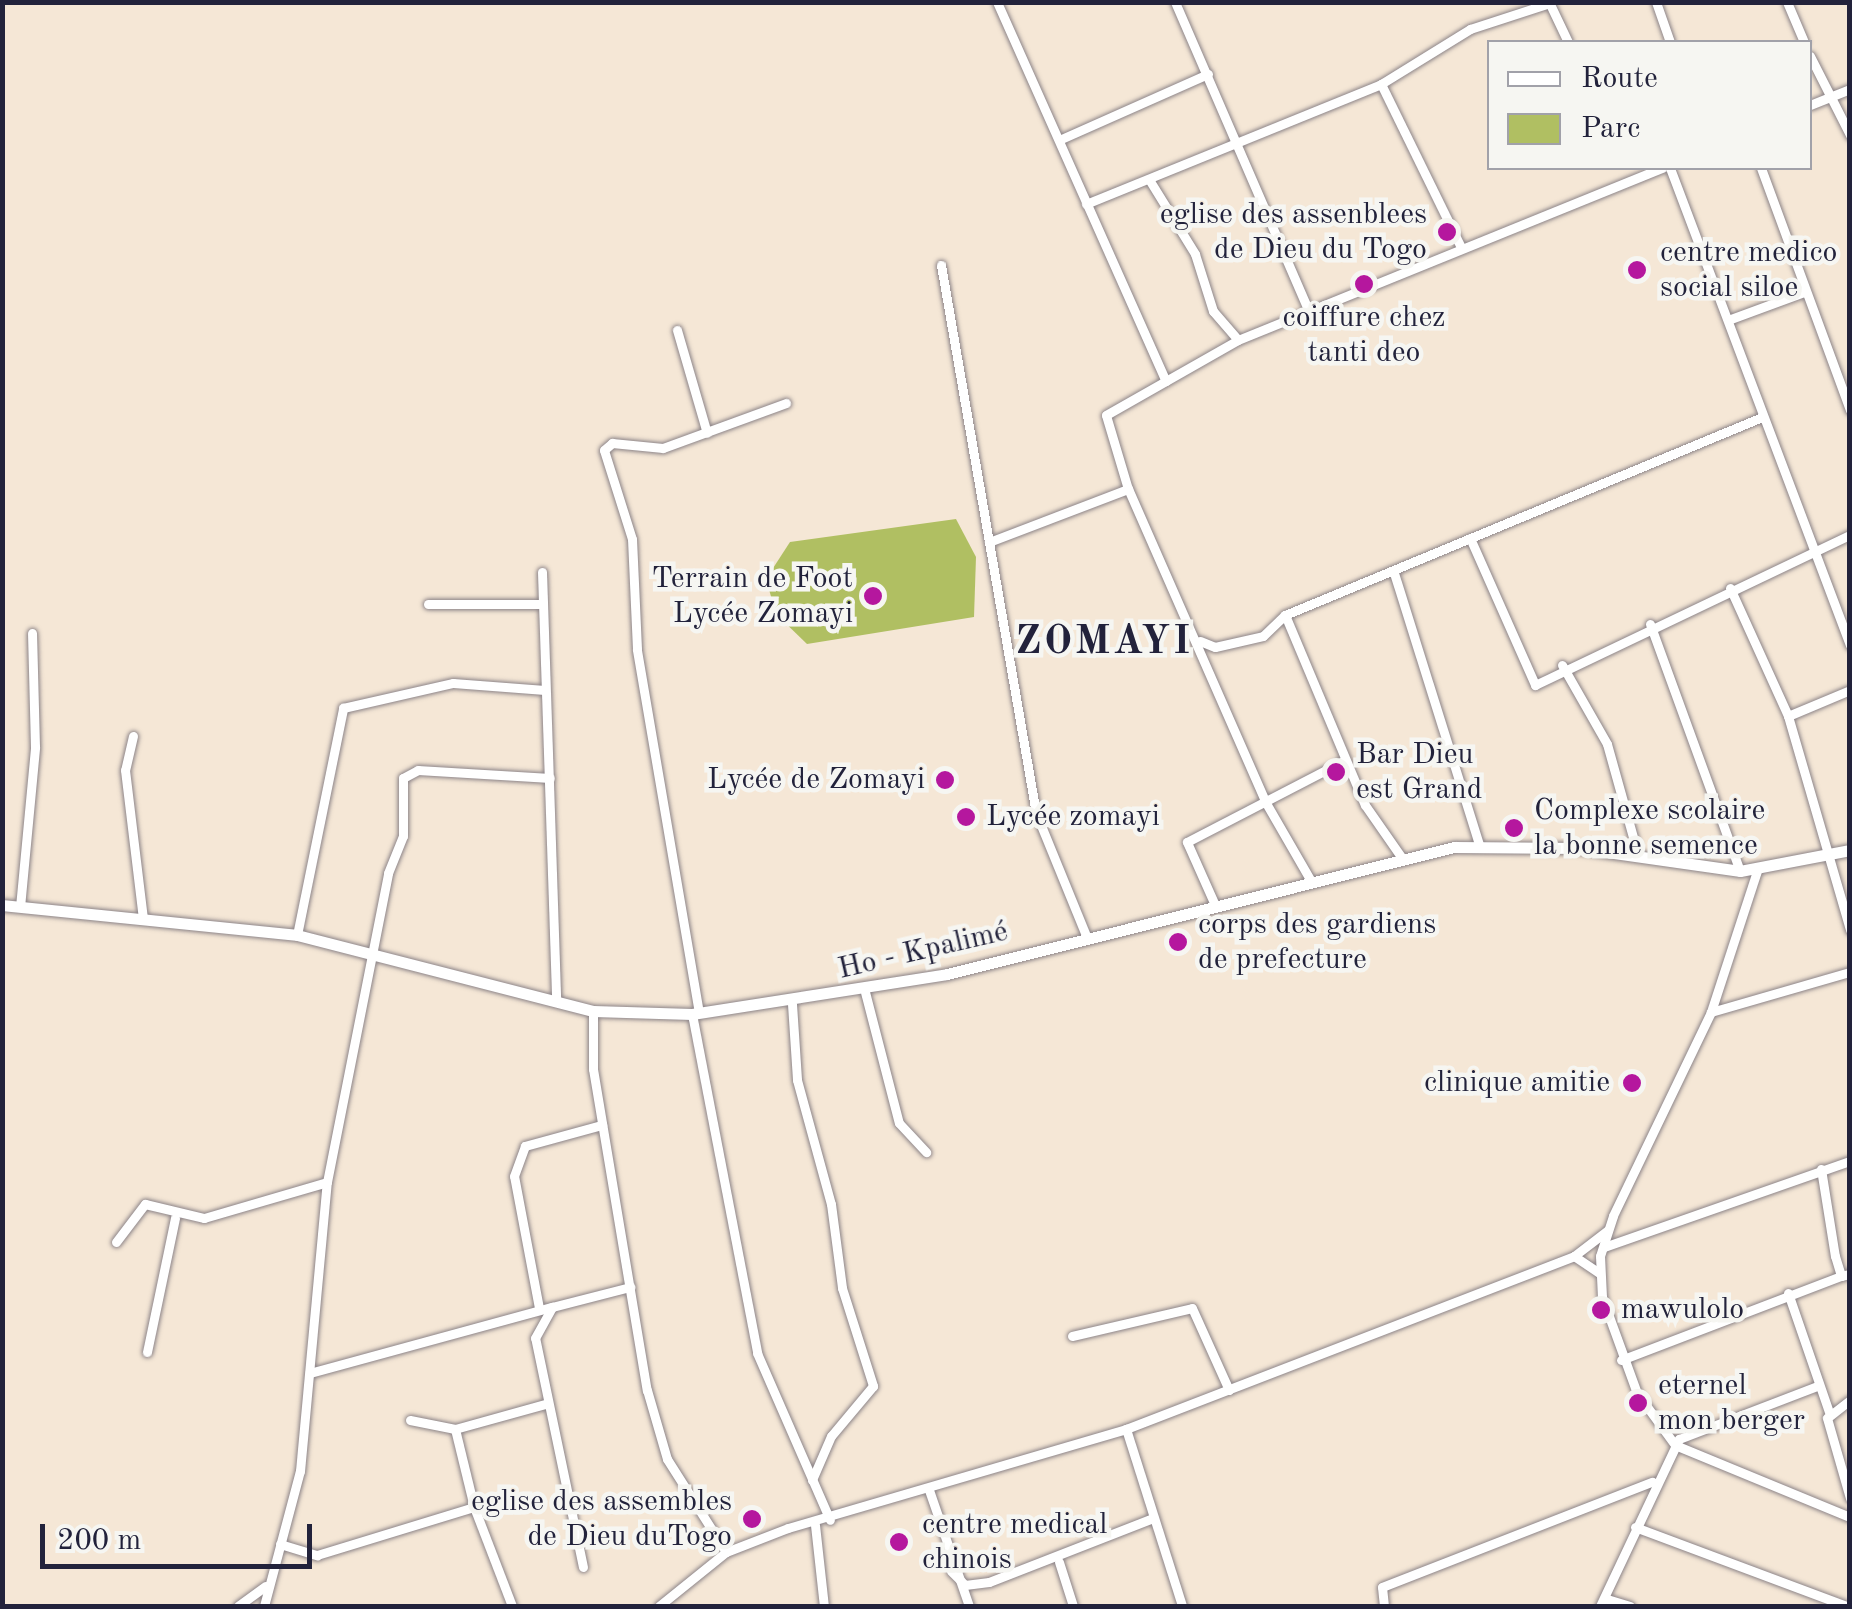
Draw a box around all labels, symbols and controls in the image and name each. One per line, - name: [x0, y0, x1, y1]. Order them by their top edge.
- legend: [1487, 40, 1812, 170]
- text: Route: [1581, 64, 1658, 94]
- text: Parc: [1581, 114, 1640, 144]
- place label: eglise des assenblees de Dieu du Togo: [1160, 197, 1427, 268]
- marker: eglise des assenblees de Dieu du Togo: [1436, 221, 1458, 243]
- place label: centre medico social siloe: [1660, 235, 1837, 306]
- marker: centre medico social siloe: [1624, 257, 1650, 283]
- marker: coiffure chez tanti deo: [1353, 273, 1375, 295]
- place label: coiffure chez tanti deo: [1283, 300, 1445, 370]
- place label: Terrain de Foot Lycée Zomayi: [651, 561, 853, 632]
- marker: Terrain de Foot Lycée Zomayi: [862, 585, 884, 607]
- district label: ZOMAYI: [1015, 619, 1193, 667]
- place label: Bar Dieu est Grand: [1356, 737, 1482, 808]
- marker: Bar Dieu est Grand: [1325, 761, 1347, 783]
- place label: Lycée de Zomayi: [707, 762, 925, 798]
- marker: Lycée de Zomayi: [934, 769, 956, 791]
- place label: Complexe scolaire la bonne semence: [1534, 793, 1765, 864]
- place label: Lycée zomayi: [986, 799, 1160, 835]
- marker: Lycée zomayi: [955, 806, 977, 828]
- marker: Complexe scolaire la bonne semence: [1503, 817, 1525, 839]
- place label: corps des gardiens de prefecture: [1198, 907, 1436, 978]
- street label: Ho - Kpalimé: [835, 914, 1011, 988]
- marker: corps des gardiens de prefecture: [1167, 931, 1189, 953]
- place label: clinique amitie: [1424, 1065, 1610, 1101]
- marker: clinique amitie: [1619, 1070, 1645, 1096]
- place label: mawulolo: [1621, 1292, 1744, 1328]
- marker: mawulolo: [1590, 1299, 1612, 1321]
- place label: eternel mon berger: [1658, 1368, 1805, 1438]
- marker: eternel mon berger: [1627, 1392, 1649, 1414]
- place label: eglise des assembles de Dieu duTogo: [471, 1484, 732, 1554]
- scale bar: [45, 1504, 318, 1566]
- place label: centre medical chinois: [922, 1507, 1107, 1578]
- marker: eglise des assembles de Dieu duTogo: [741, 1508, 763, 1530]
- text: 200 m: [57, 1526, 141, 1556]
- marker: centre medical chinois: [886, 1529, 912, 1555]

